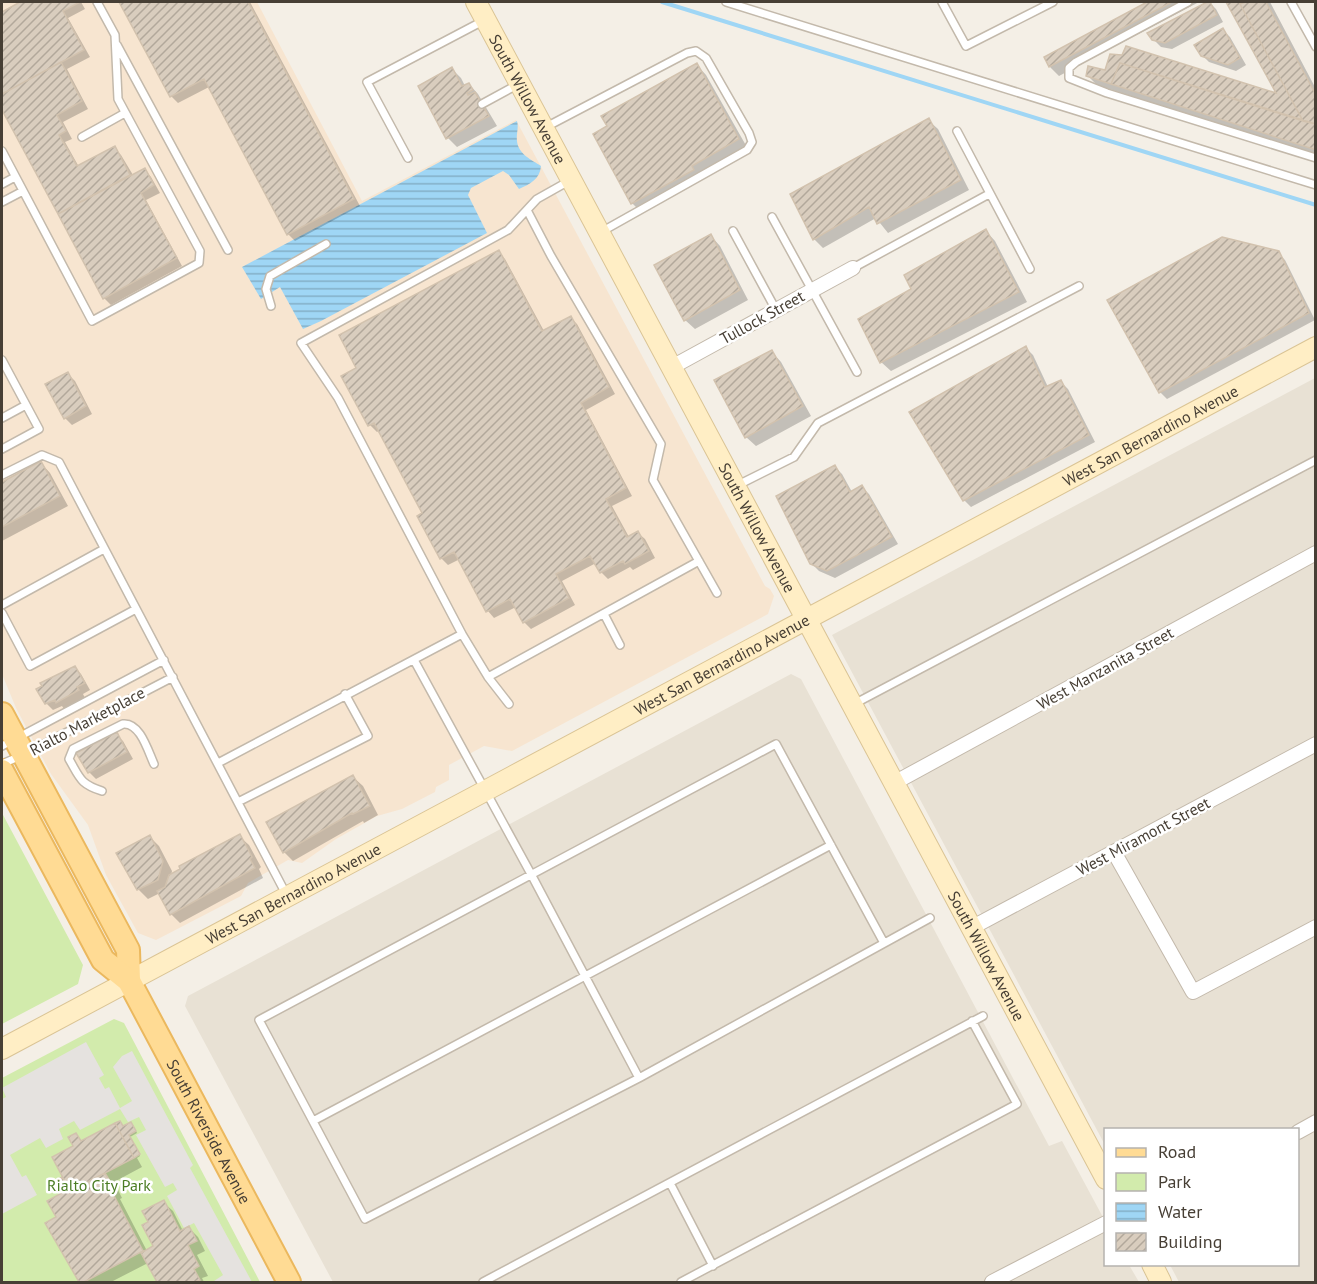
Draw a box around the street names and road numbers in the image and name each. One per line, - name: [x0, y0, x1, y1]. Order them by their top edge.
- street label: South Willow Avenue: [485, 31, 571, 167]
- street label: Tullock Street: [716, 285, 808, 348]
- street label: West San Bernardino Avenue: [1059, 381, 1241, 490]
- street label: South Willow Avenue: [714, 459, 800, 596]
- street label: West San Bernardino Avenue: [631, 610, 813, 719]
- street label: West Manzanita Street: [1033, 622, 1177, 714]
- street label: Rialto Marketplace: [26, 682, 148, 760]
- street label: West Miramont Street: [1073, 792, 1214, 880]
- street label: West San Bernardino Avenue: [202, 839, 384, 948]
- street label: South Willow Avenue: [944, 888, 1029, 1024]
- street label: South Riverside Avenue: [162, 1056, 255, 1207]

